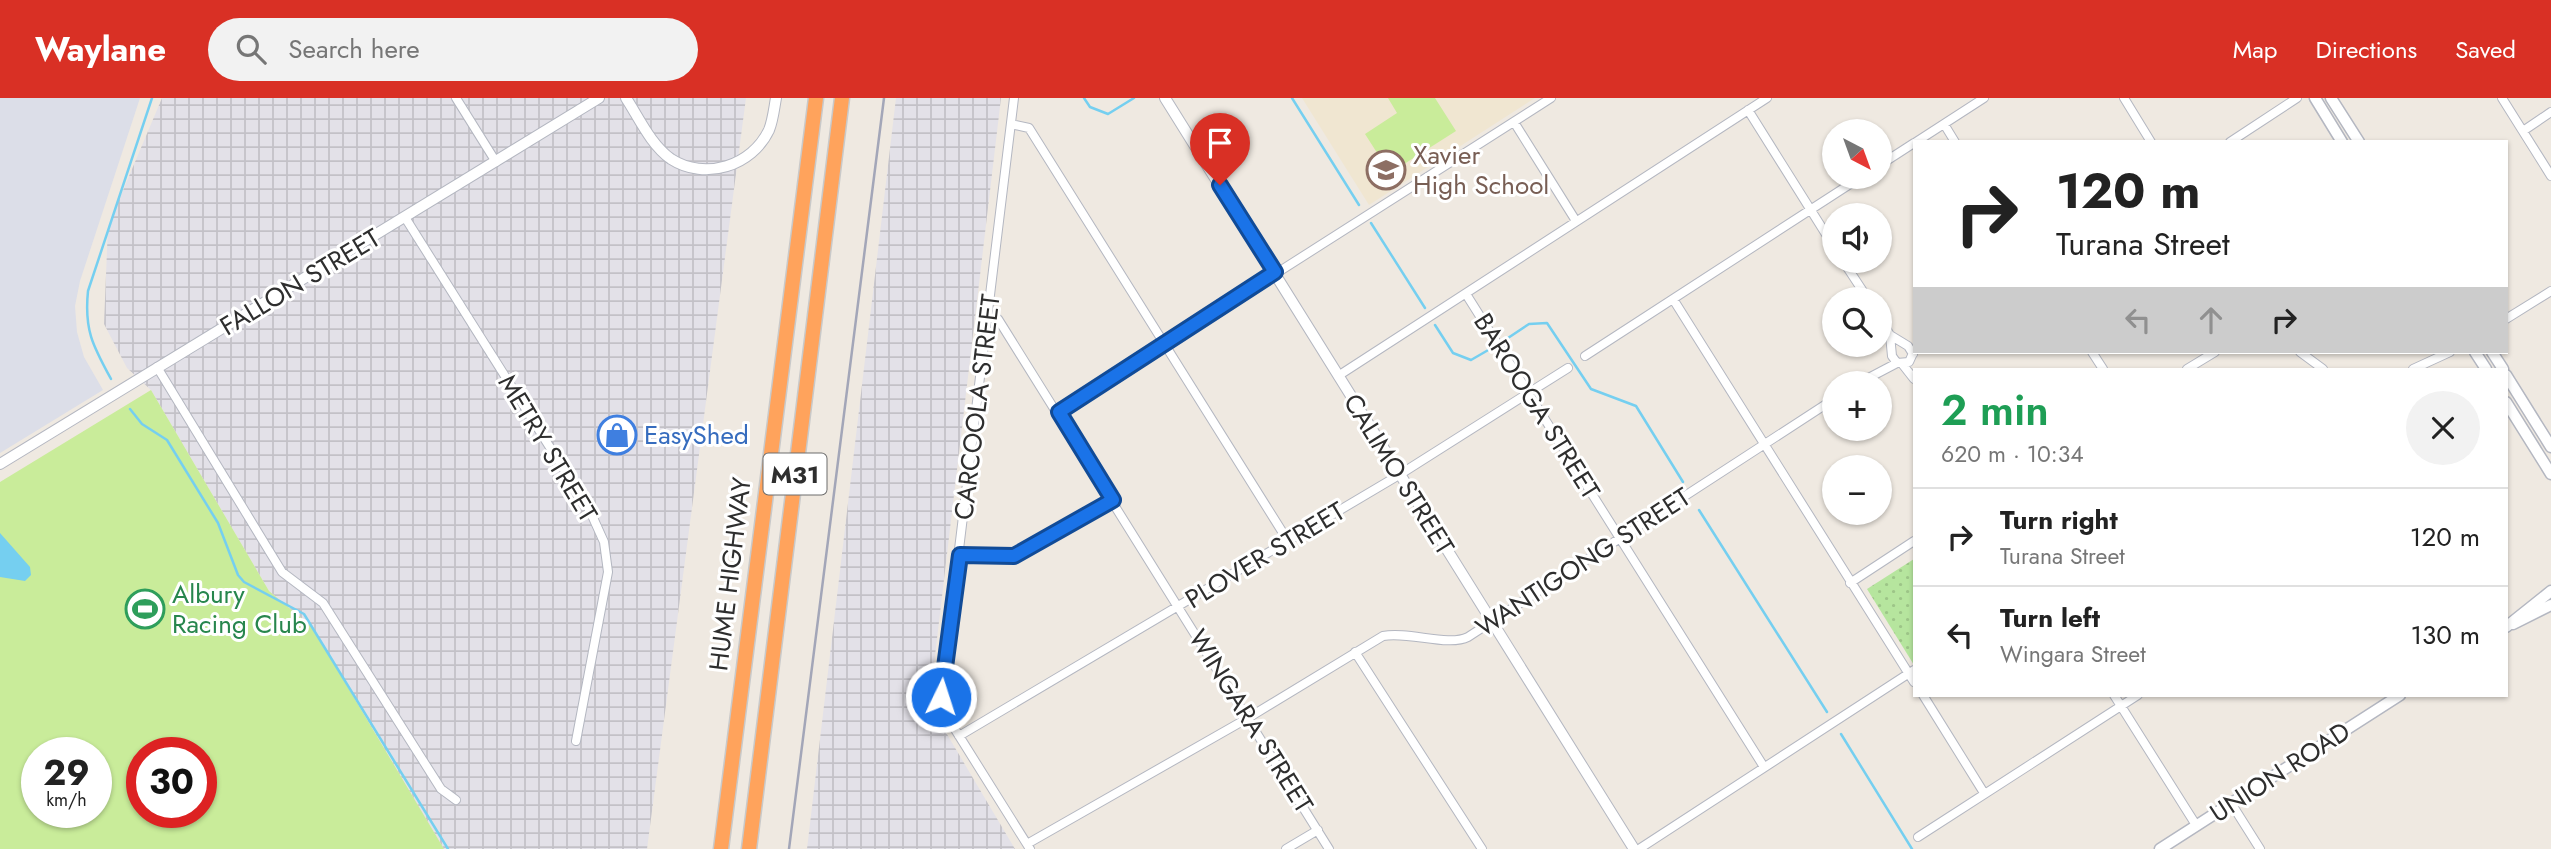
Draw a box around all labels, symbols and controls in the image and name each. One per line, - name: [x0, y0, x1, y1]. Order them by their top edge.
- search box: [208, 18, 698, 81]
- text: Waylane: [35, 26, 166, 73]
- icon: search: [232, 30, 270, 68]
- text: Search here: [288, 30, 420, 68]
- text: Map: [2233, 32, 2278, 67]
- text: Directions: [2316, 32, 2417, 67]
- text: Saved: [2455, 32, 2516, 67]
- pin: [1190, 113, 1250, 185]
- north arrow: [1822, 119, 1892, 189]
- map controls: [1822, 119, 1892, 525]
- icon: arrive: [1201, 124, 1239, 162]
- place label: Xavier High School: [1413, 136, 1549, 204]
- school or university icon: Xavier High School: [1365, 149, 1407, 191]
- text: 120 m: [2056, 156, 2200, 226]
- icon: right: [1941, 168, 2032, 259]
- button: sound: [1822, 203, 1892, 273]
- street label: FALLON STREET: [213, 219, 387, 345]
- text: Turana Street: [2056, 221, 2230, 267]
- button: search: [1822, 287, 1892, 357]
- street label: CARCOOLA STREET: [944, 292, 1010, 522]
- icon: left: [2119, 301, 2157, 339]
- icon: ahead: [2192, 301, 2230, 339]
- icon: right: [2265, 301, 2303, 339]
- street label: BAROOGA STREET: [1464, 306, 1610, 506]
- street label: METRY STREET: [489, 367, 607, 529]
- button: +: [1822, 371, 1892, 441]
- text: 2 min: [1941, 380, 2049, 441]
- street label: CALIMO STREET: [1334, 386, 1464, 562]
- button: close: [2406, 391, 2480, 465]
- shop icon: EasyShed: [596, 414, 638, 456]
- place label: EasyShed: [644, 416, 749, 454]
- text: 620 m · 10:34: [1941, 437, 2084, 471]
- road number: M31: [764, 454, 826, 494]
- button: −: [1822, 455, 1892, 525]
- street label: HUME HIGHWAY: [699, 475, 761, 673]
- street label: WANTIGONG STREET: [1468, 478, 1698, 646]
- street label: PLOVER STREET: [1178, 492, 1352, 618]
- text: Turn right: [2000, 501, 2118, 539]
- icon: right: [1941, 518, 1979, 556]
- text: 120 m: [2410, 518, 2480, 556]
- text: Turana Street: [2000, 539, 2125, 573]
- place label: Albury Racing Club: [172, 575, 307, 643]
- sports icon: Albury Racing Club: [124, 588, 166, 630]
- text: Turn left: [2000, 599, 2100, 637]
- icon: left: [1941, 616, 1979, 654]
- text: 130 m: [2410, 616, 2480, 654]
- street label: WINGARA STREET: [1179, 622, 1323, 820]
- text: Wingara Street: [2000, 637, 2146, 671]
- position arrow: [904, 660, 978, 734]
- street label: UNION ROAD: [2202, 712, 2358, 832]
- speed limit sign: 30: [126, 737, 217, 828]
- text: 29: [43, 748, 90, 798]
- text: km/h: [46, 787, 87, 813]

